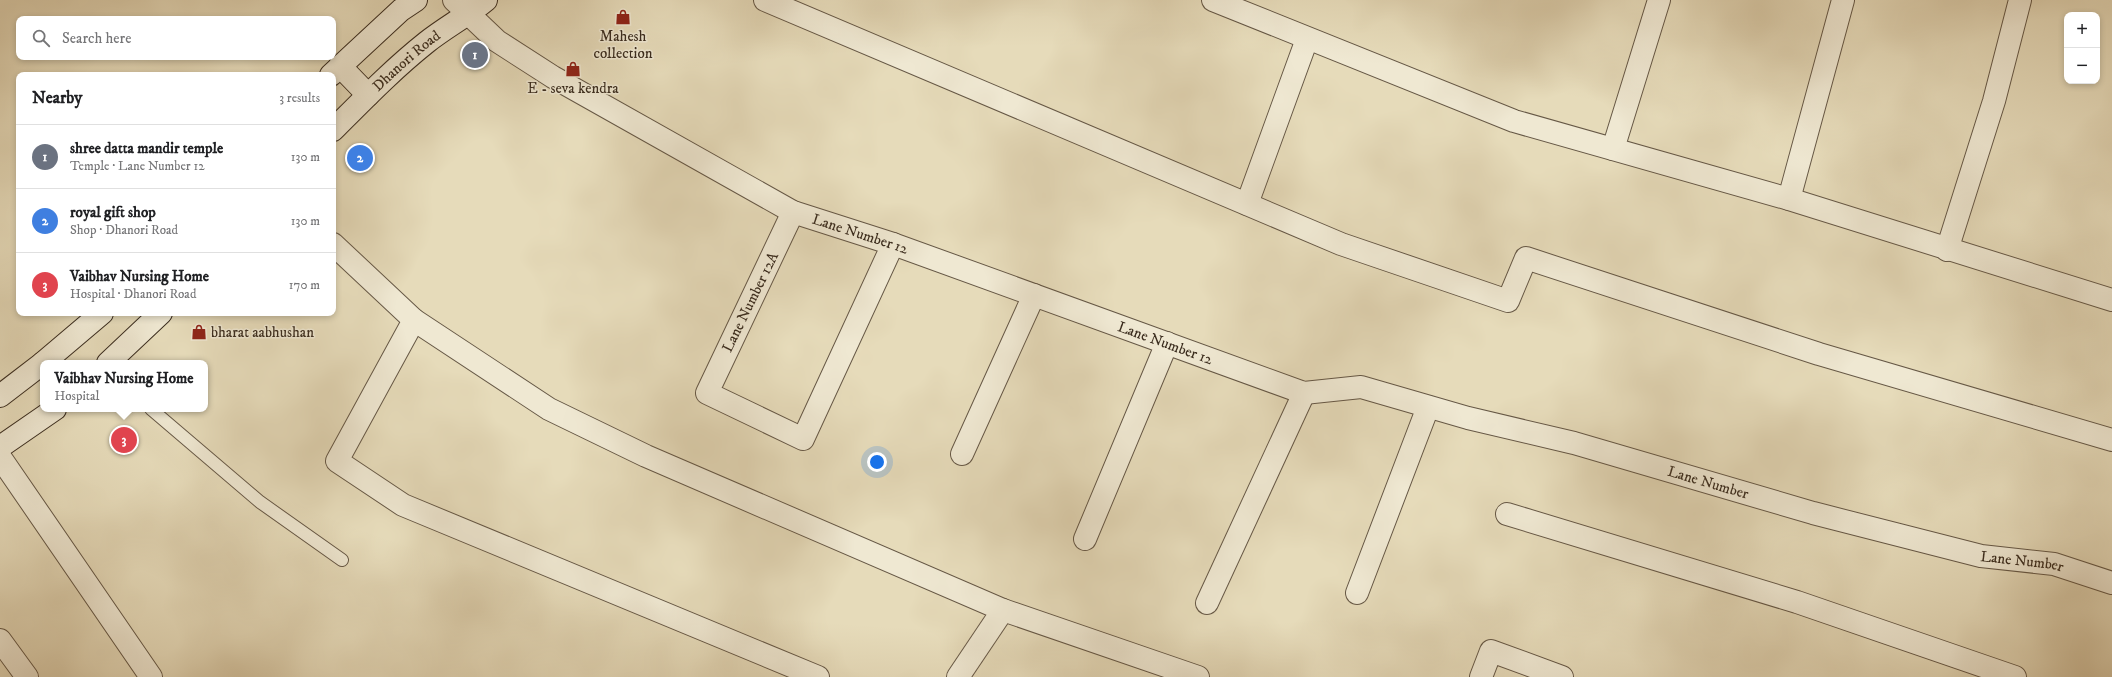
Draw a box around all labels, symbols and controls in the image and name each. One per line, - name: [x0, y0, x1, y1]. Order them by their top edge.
- shop icon: Mahesh collection: [614, 8, 632, 26]
- map controls: [2064, 12, 2100, 84]
- button: +: [2064, 12, 2100, 48]
- search box: [16, 16, 336, 60]
- street label: Dhanori Road: [369, 26, 445, 96]
- icon: search: [30, 27, 52, 49]
- place label: Mahesh collection: [593, 27, 653, 63]
- text: Search here: [62, 29, 131, 48]
- pin: 1: [462, 40, 488, 70]
- button: −: [2064, 48, 2100, 84]
- shop icon: E - seva kendra: [564, 60, 582, 78]
- place label: E - seva kendra: [527, 79, 619, 98]
- text: Nearby: [32, 87, 82, 109]
- text: 3 results: [279, 90, 320, 106]
- text: shree datta mandir temple: [70, 139, 223, 158]
- pin: 2: [347, 143, 373, 173]
- text: 1: [43, 149, 47, 165]
- text: 130 m: [291, 149, 320, 165]
- text: Temple · Lane Number 12: [70, 158, 205, 174]
- text: royal gift shop: [70, 203, 156, 222]
- street label: Lane Number 12: [810, 210, 911, 259]
- text: 2: [42, 213, 48, 229]
- text: 130 m: [291, 213, 320, 229]
- text: Shop · Dhanori Road: [70, 222, 178, 238]
- street label: Lane Number 12A: [718, 249, 783, 356]
- text: Vaibhav Nursing Home: [70, 267, 209, 286]
- text: 3: [43, 277, 47, 293]
- text: 170 m: [289, 277, 320, 293]
- text: Hospital · Dhanori Road: [70, 286, 196, 302]
- street label: Lane Number 12: [1115, 317, 1216, 369]
- shop icon: bharat aabhushan: [190, 323, 208, 341]
- place label: bharat aabhushan: [211, 323, 314, 342]
- popup: [40, 360, 208, 412]
- text: Vaibhav Nursing Home: [55, 369, 193, 388]
- text: Hospital: [55, 388, 99, 404]
- pin: 3: [111, 425, 137, 455]
- your location: [867, 452, 887, 472]
- street label: Lane Number: [1665, 462, 1751, 504]
- street label: Lane Number: [1979, 547, 2067, 577]

